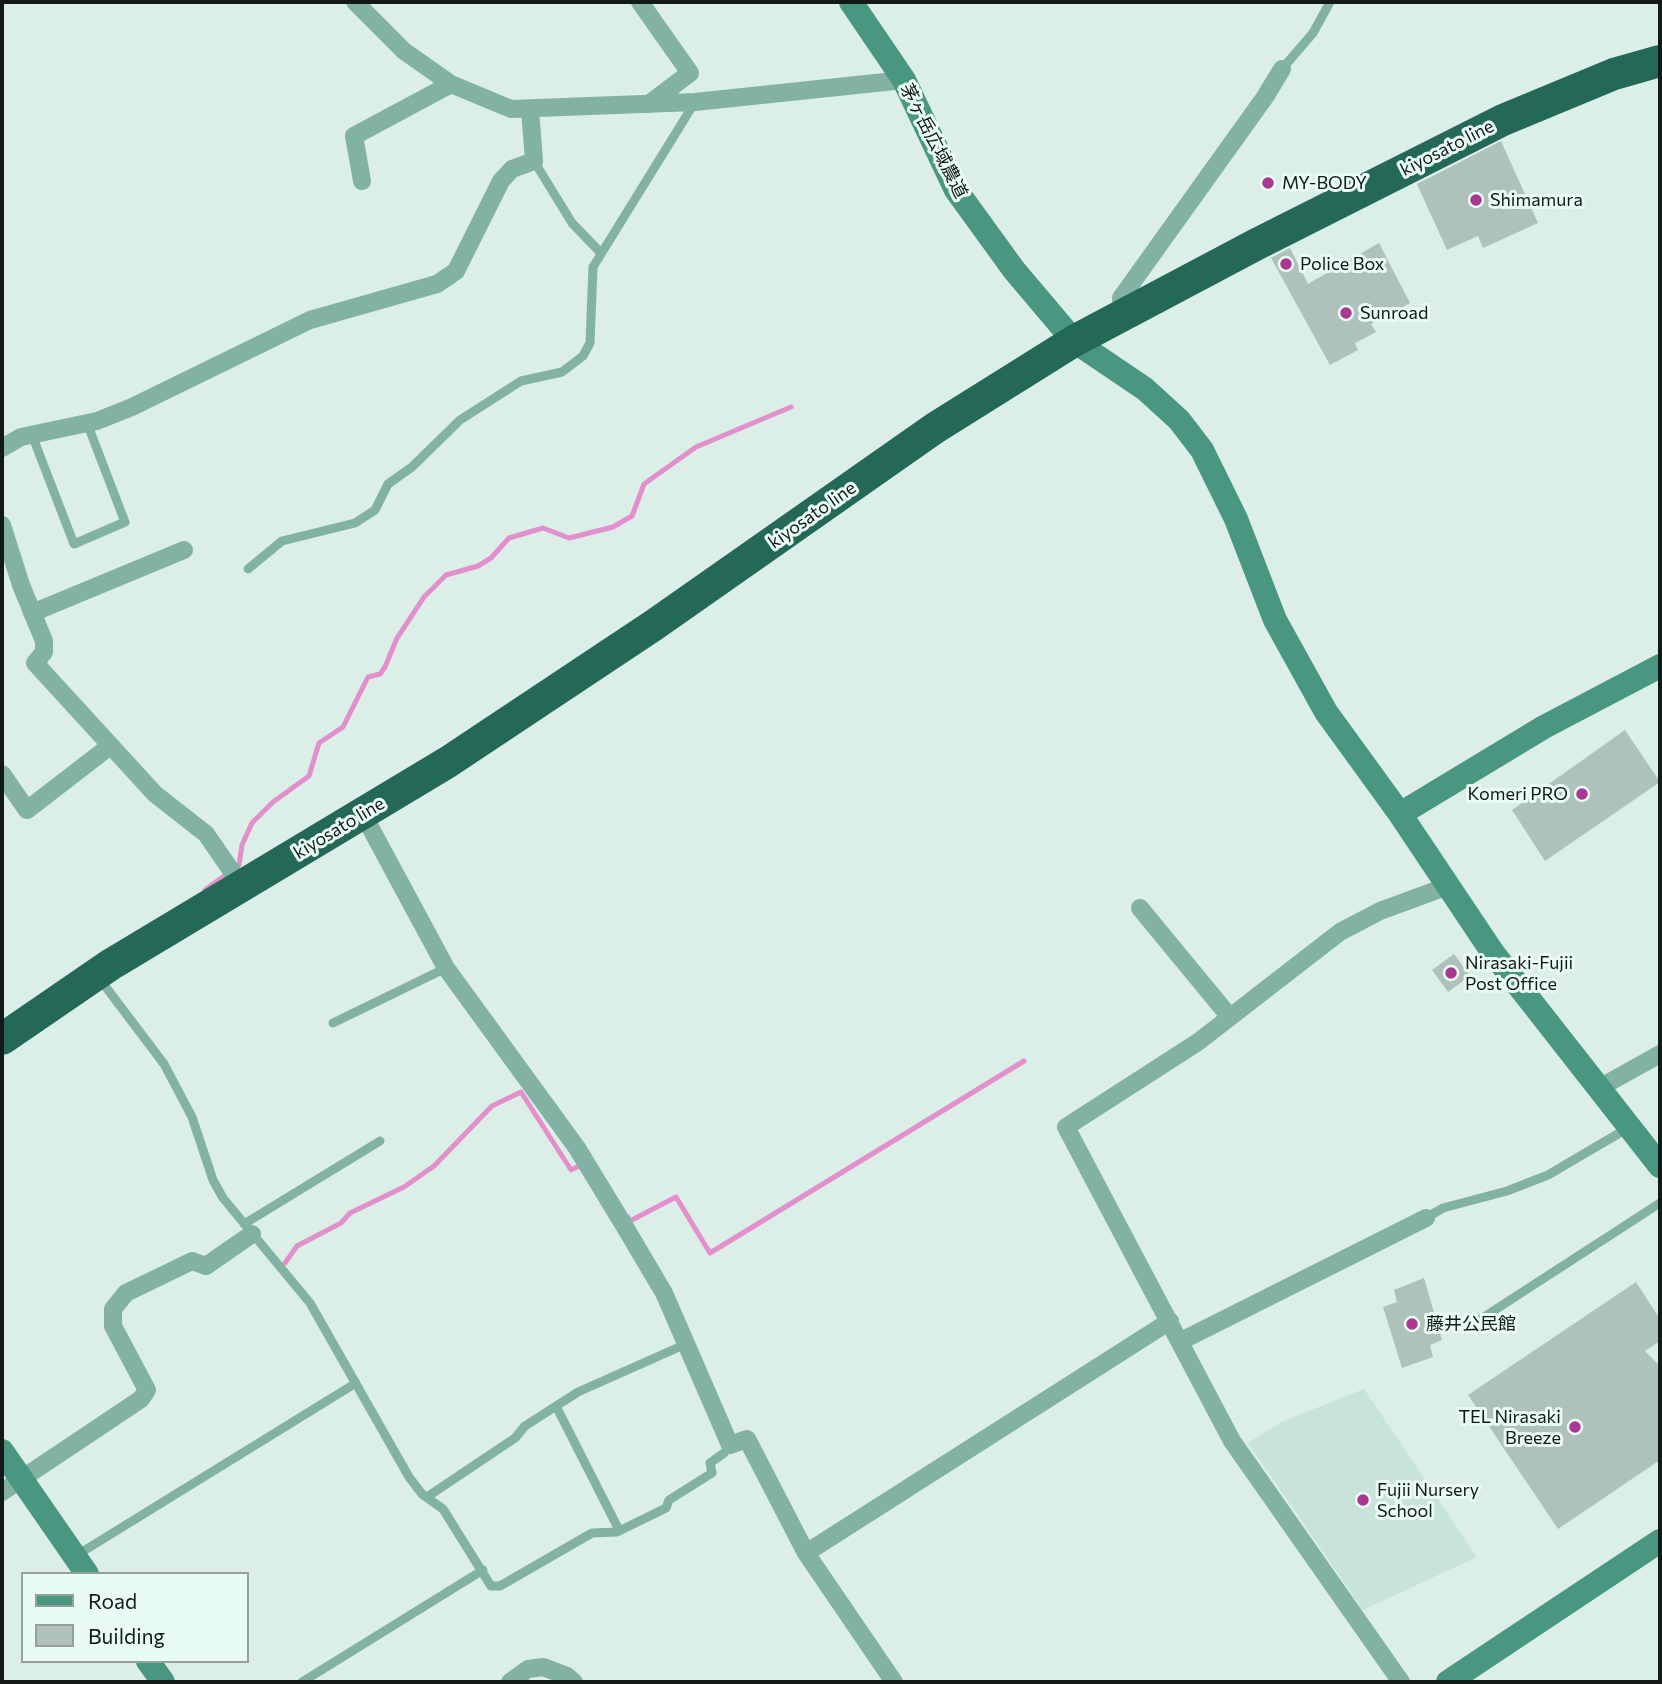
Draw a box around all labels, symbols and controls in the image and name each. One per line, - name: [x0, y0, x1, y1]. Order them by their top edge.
- street label: 茅ヶ岳広域農道: [896, 80, 972, 202]
- street label: kiyosato line: [1397, 115, 1497, 181]
- place label: MY-BODY: [1282, 172, 1367, 194]
- marker: MY-BODY: [1260, 175, 1276, 191]
- place label: Shimamura: [1490, 189, 1583, 211]
- marker: Shimamura: [1468, 192, 1484, 208]
- place label: Police Box: [1300, 253, 1384, 275]
- marker: Police Box: [1278, 256, 1294, 272]
- place label: Sunroad: [1360, 302, 1428, 324]
- marker: Sunroad: [1338, 305, 1354, 321]
- street label: kiyosato line: [764, 477, 860, 553]
- place label: Komeri PRO: [1468, 783, 1568, 805]
- marker: Komeri PRO: [1574, 786, 1590, 802]
- street label: kiyosato line: [290, 792, 388, 864]
- place label: Nirasaki-Fujii Post Office: [1465, 952, 1573, 995]
- marker: Nirasaki-Fujii Post Office: [1443, 965, 1459, 981]
- place label: 藤井公民館: [1426, 1313, 1516, 1335]
- marker: 藤井公民館: [1404, 1316, 1420, 1332]
- place label: TEL Nirasaki Breeze: [1458, 1406, 1561, 1448]
- marker: TEL Nirasaki Breeze: [1567, 1419, 1583, 1435]
- place label: Fujii Nursery School: [1377, 1479, 1479, 1522]
- marker: Fujii Nursery School: [1355, 1492, 1371, 1508]
- legend: [21, 1572, 248, 1663]
- text: Road: [88, 1588, 137, 1613]
- text: Building: [88, 1623, 165, 1648]

